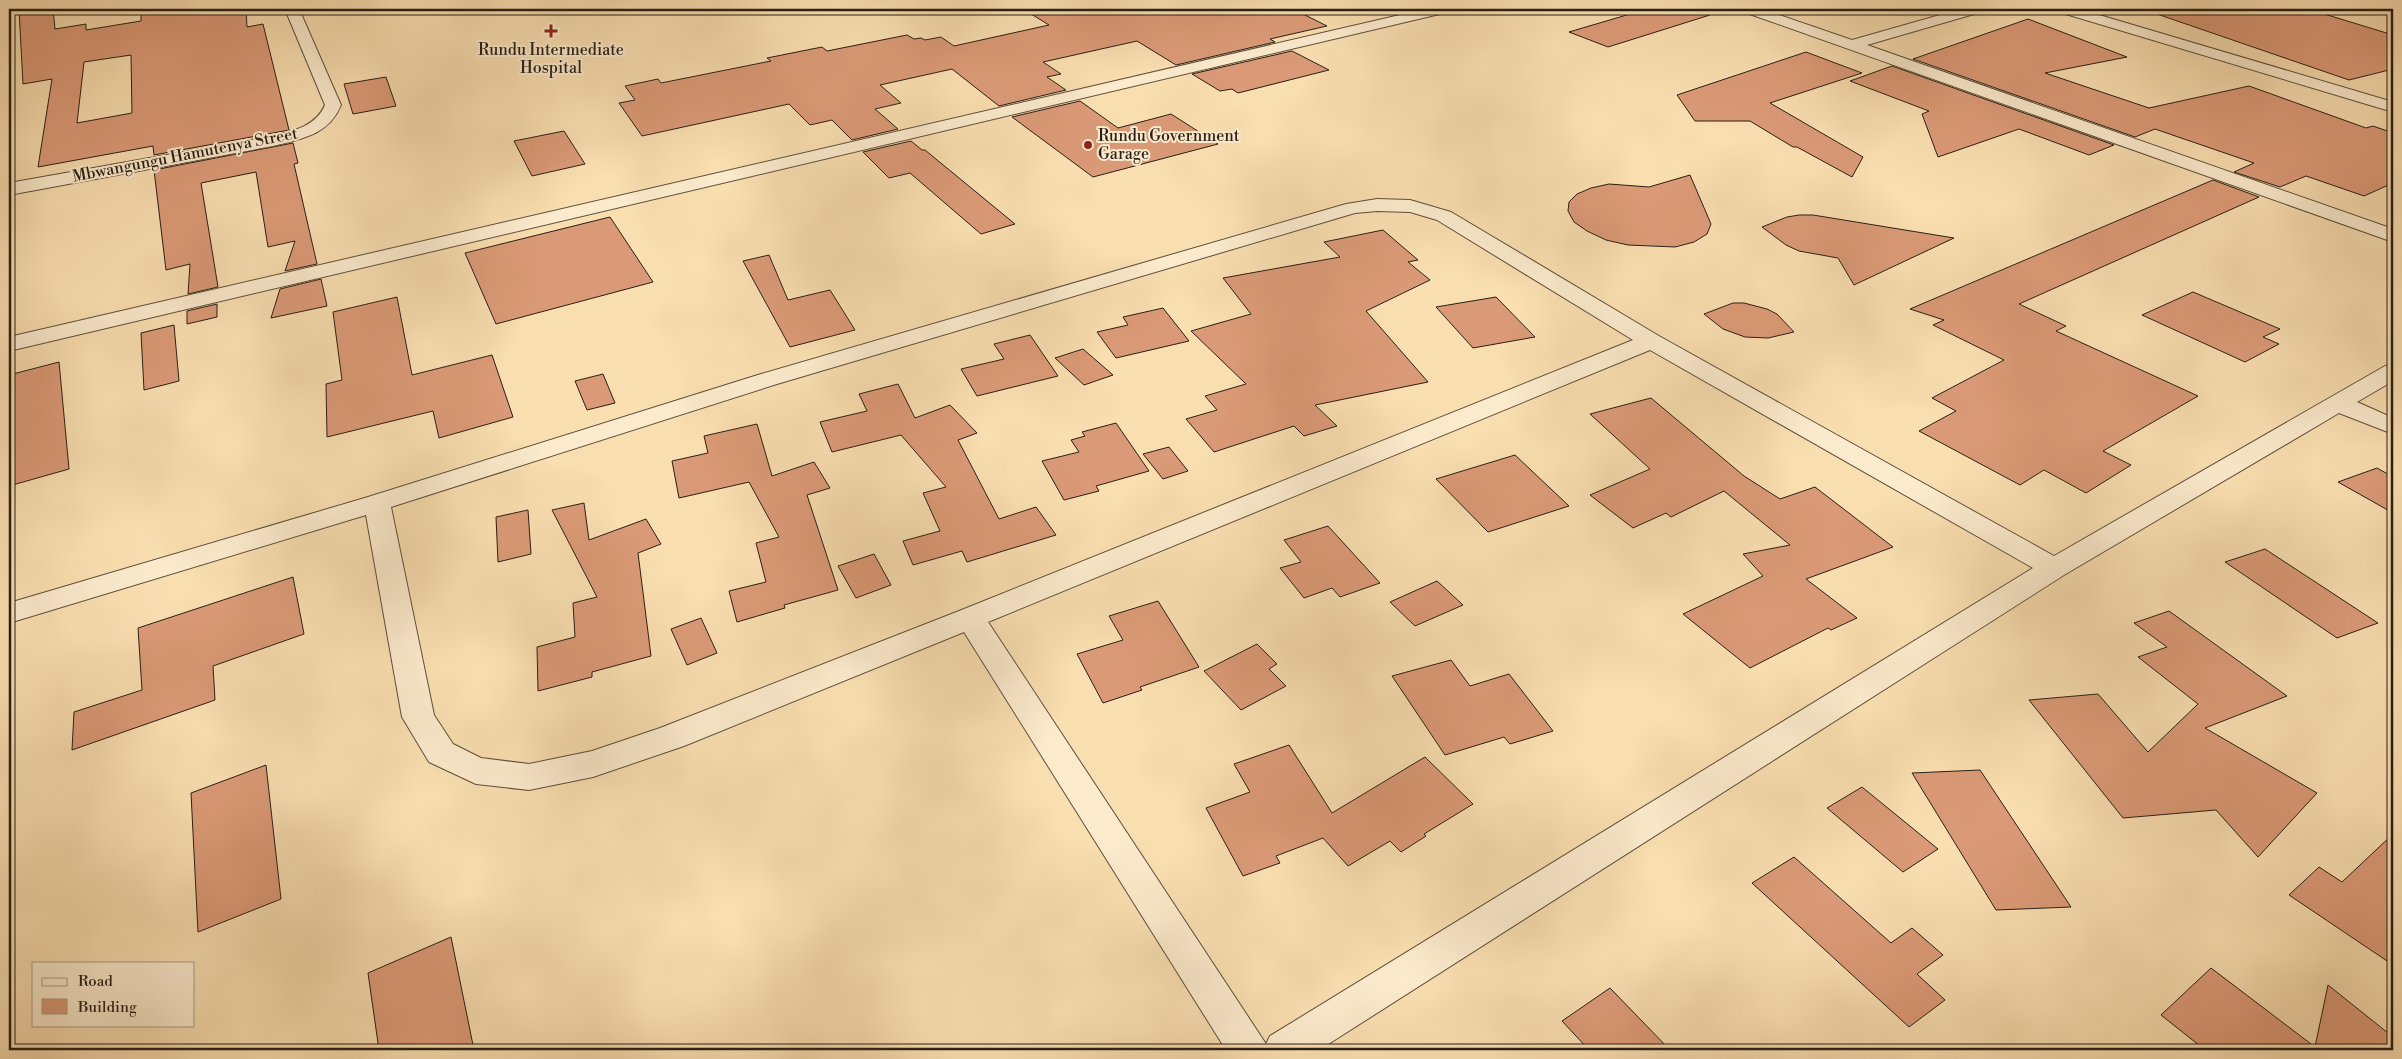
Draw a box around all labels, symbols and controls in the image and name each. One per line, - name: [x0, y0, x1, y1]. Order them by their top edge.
- marker: Rundu Intermediate Hospital: [544, 24, 558, 38]
- place label: Rundu Intermediate Hospital: [478, 40, 624, 78]
- street label: Mbwangungu Hamutenya Street: [71, 123, 300, 187]
- place label: Rundu Government Garage: [1098, 126, 1240, 164]
- marker: Rundu Government Garage: [1082, 139, 1094, 151]
- legend: [32, 962, 195, 1026]
- text: Road: [78, 972, 113, 991]
- text: Building: [77, 998, 137, 1017]

